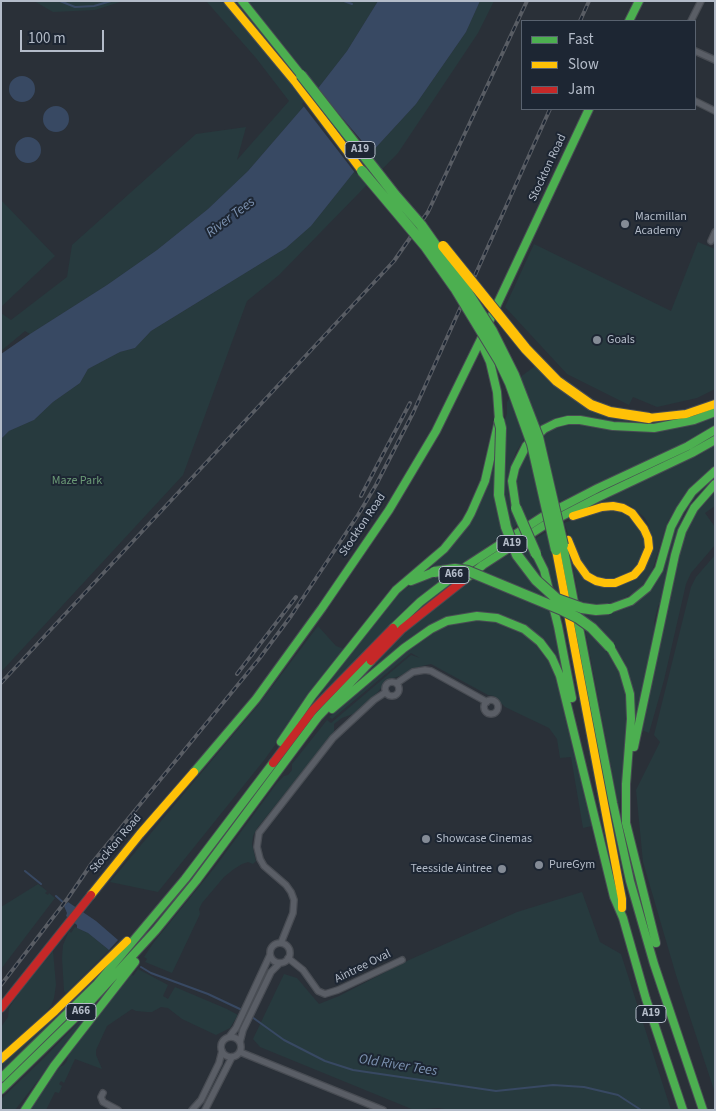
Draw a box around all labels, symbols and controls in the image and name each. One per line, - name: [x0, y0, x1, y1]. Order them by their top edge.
- scale bar: [22, 20, 106, 52]
- legend: [521, 20, 696, 110]
- text: 100 m: [28, 28, 66, 49]
- text: Fast: [568, 29, 594, 50]
- text: Slow: [568, 54, 599, 75]
- text: Jam: [568, 79, 595, 100]
- street label: Stockton Road: [526, 132, 570, 204]
- road number: A19: [345, 142, 375, 158]
- water label: River Tees: [203, 194, 259, 242]
- place label: Macmillan Academy: [635, 210, 687, 238]
- marker: Macmillan Academy: [619, 218, 631, 230]
- place label: Goals: [607, 333, 635, 347]
- marker: Goals: [591, 334, 603, 346]
- park label: Maze Park: [52, 474, 102, 488]
- street label: Stockton Road: [337, 491, 389, 559]
- road number: A19: [497, 536, 527, 552]
- road number: A66: [439, 566, 469, 584]
- street label: Stockton Road: [87, 811, 145, 877]
- place label: Showcase Cinemas: [436, 832, 532, 846]
- marker: Showcase Cinemas: [420, 833, 432, 845]
- place label: PureGym: [549, 858, 595, 872]
- marker: PureGym: [533, 859, 545, 871]
- place label: Teesside Aintree: [410, 862, 492, 876]
- marker: Teesside Aintree: [496, 863, 508, 875]
- street label: Aintree Oval: [332, 947, 394, 987]
- road number: A66: [66, 1004, 96, 1020]
- road number: A19: [636, 1006, 666, 1022]
- water label: Old River Tees: [357, 1051, 439, 1081]

